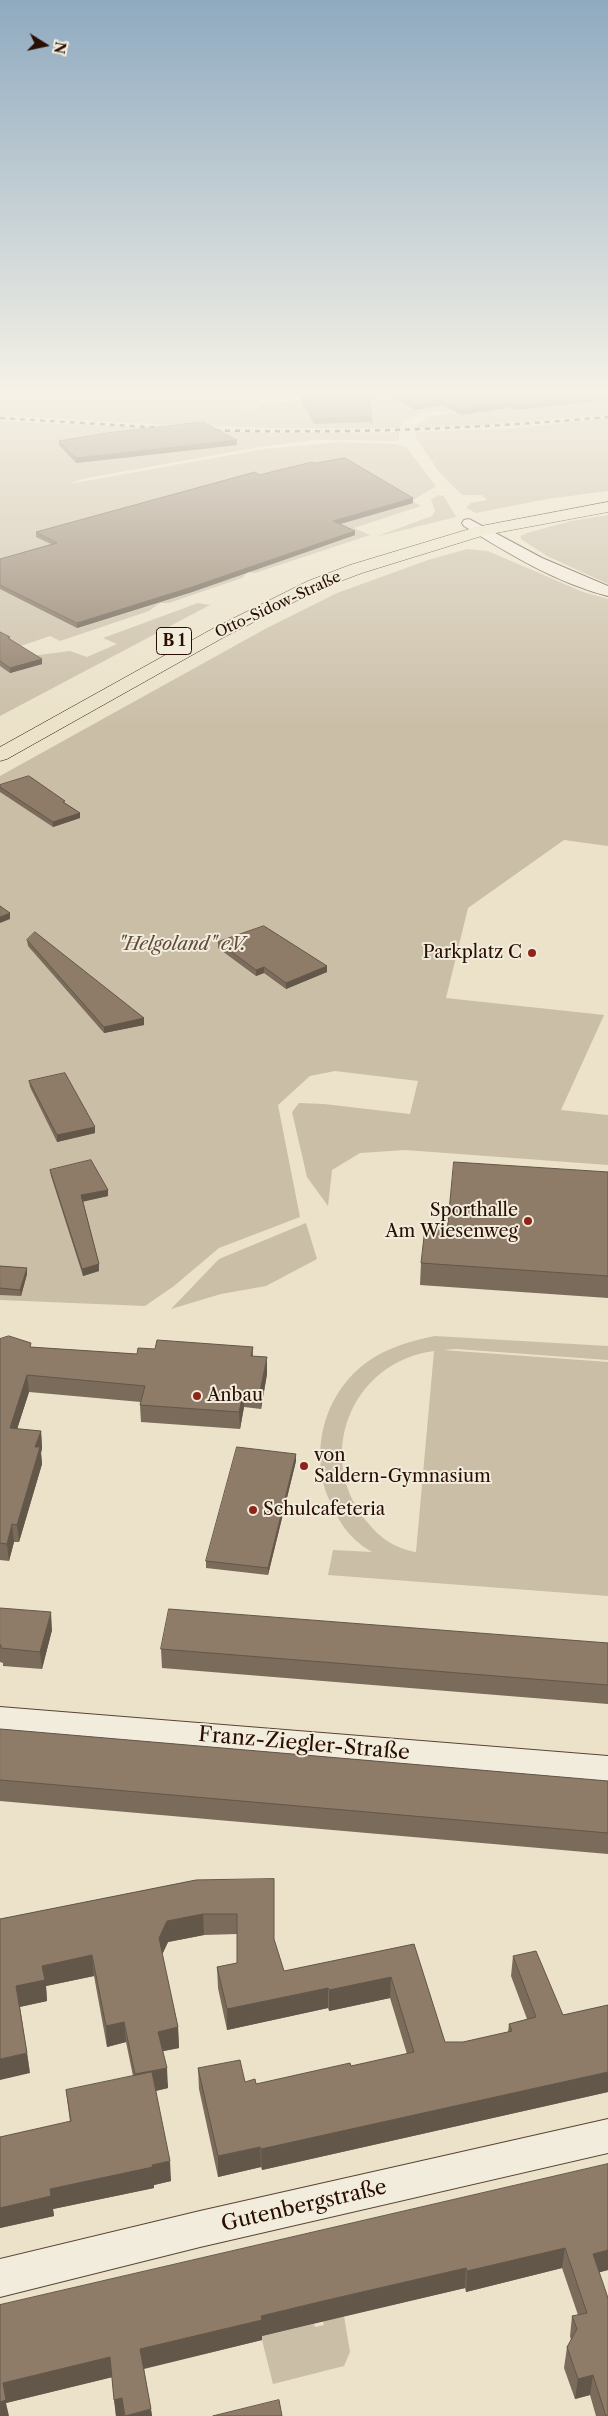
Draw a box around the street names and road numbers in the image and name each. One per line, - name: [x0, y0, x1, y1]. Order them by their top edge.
- street label: Otto-Sidow-Straße: [212, 568, 344, 642]
- road number: B 1: [156, 627, 192, 654]
- street label: Franz-Ziegler-Straße: [197, 1722, 411, 1766]
- street label: Gutenbergstraße: [219, 2175, 389, 2237]

